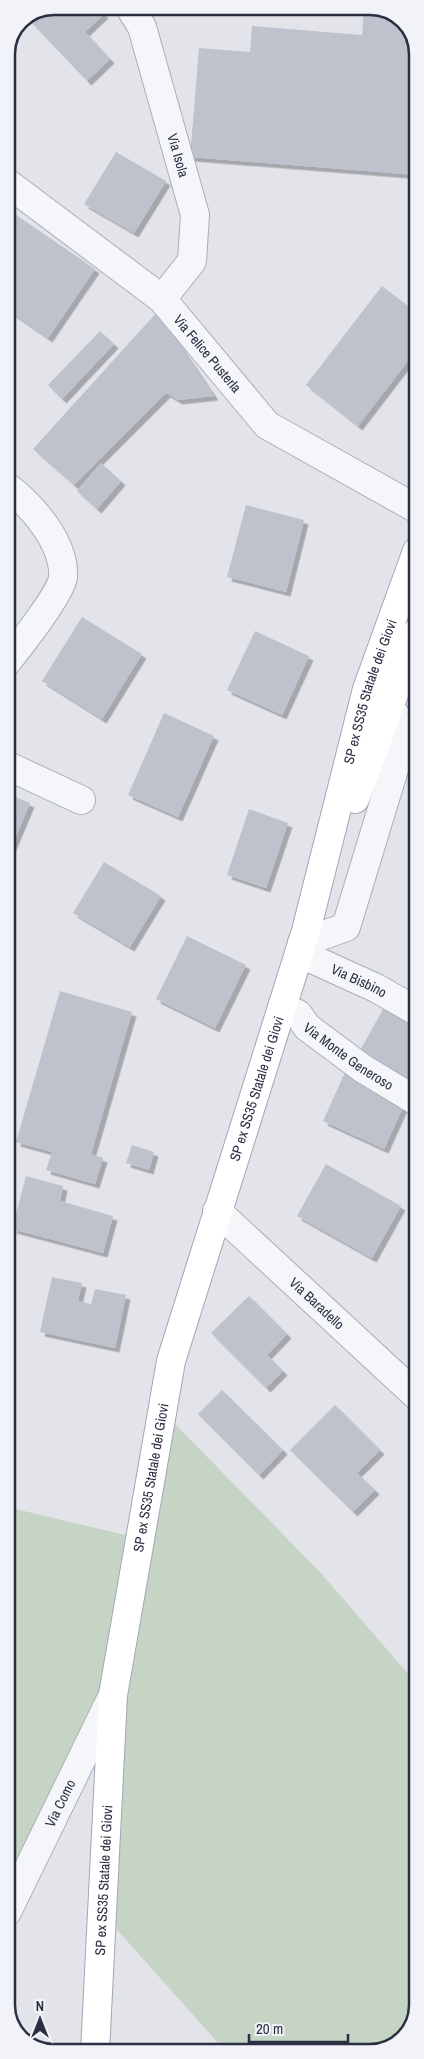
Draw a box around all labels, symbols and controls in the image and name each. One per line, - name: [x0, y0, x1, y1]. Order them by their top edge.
- street label: Via Isola: [163, 131, 193, 180]
- street label: Via Felice Pusterla: [170, 311, 246, 397]
- street label: SP ex SS35 Statale dei Giovi: [339, 617, 401, 766]
- street label: Via Bisbino: [328, 960, 390, 1001]
- street label: SP ex SS35 Statale dei Giovi: [225, 1014, 288, 1163]
- street label: Via Monte Generoso: [300, 1018, 397, 1094]
- street label: Via Baradello: [285, 1273, 348, 1333]
- street label: SP ex SS35 Statale dei Giovi: [129, 1402, 172, 1553]
- street label: Via Como: [41, 1776, 79, 1830]
- street label: SP ex SS35 Statale dei Giovi: [91, 1805, 116, 1956]
- north arrow: [15, 1994, 65, 2044]
- text: N: [36, 1997, 44, 2015]
- scale bar: [249, 2012, 348, 2044]
- text: 20 m: [256, 2018, 283, 2039]

